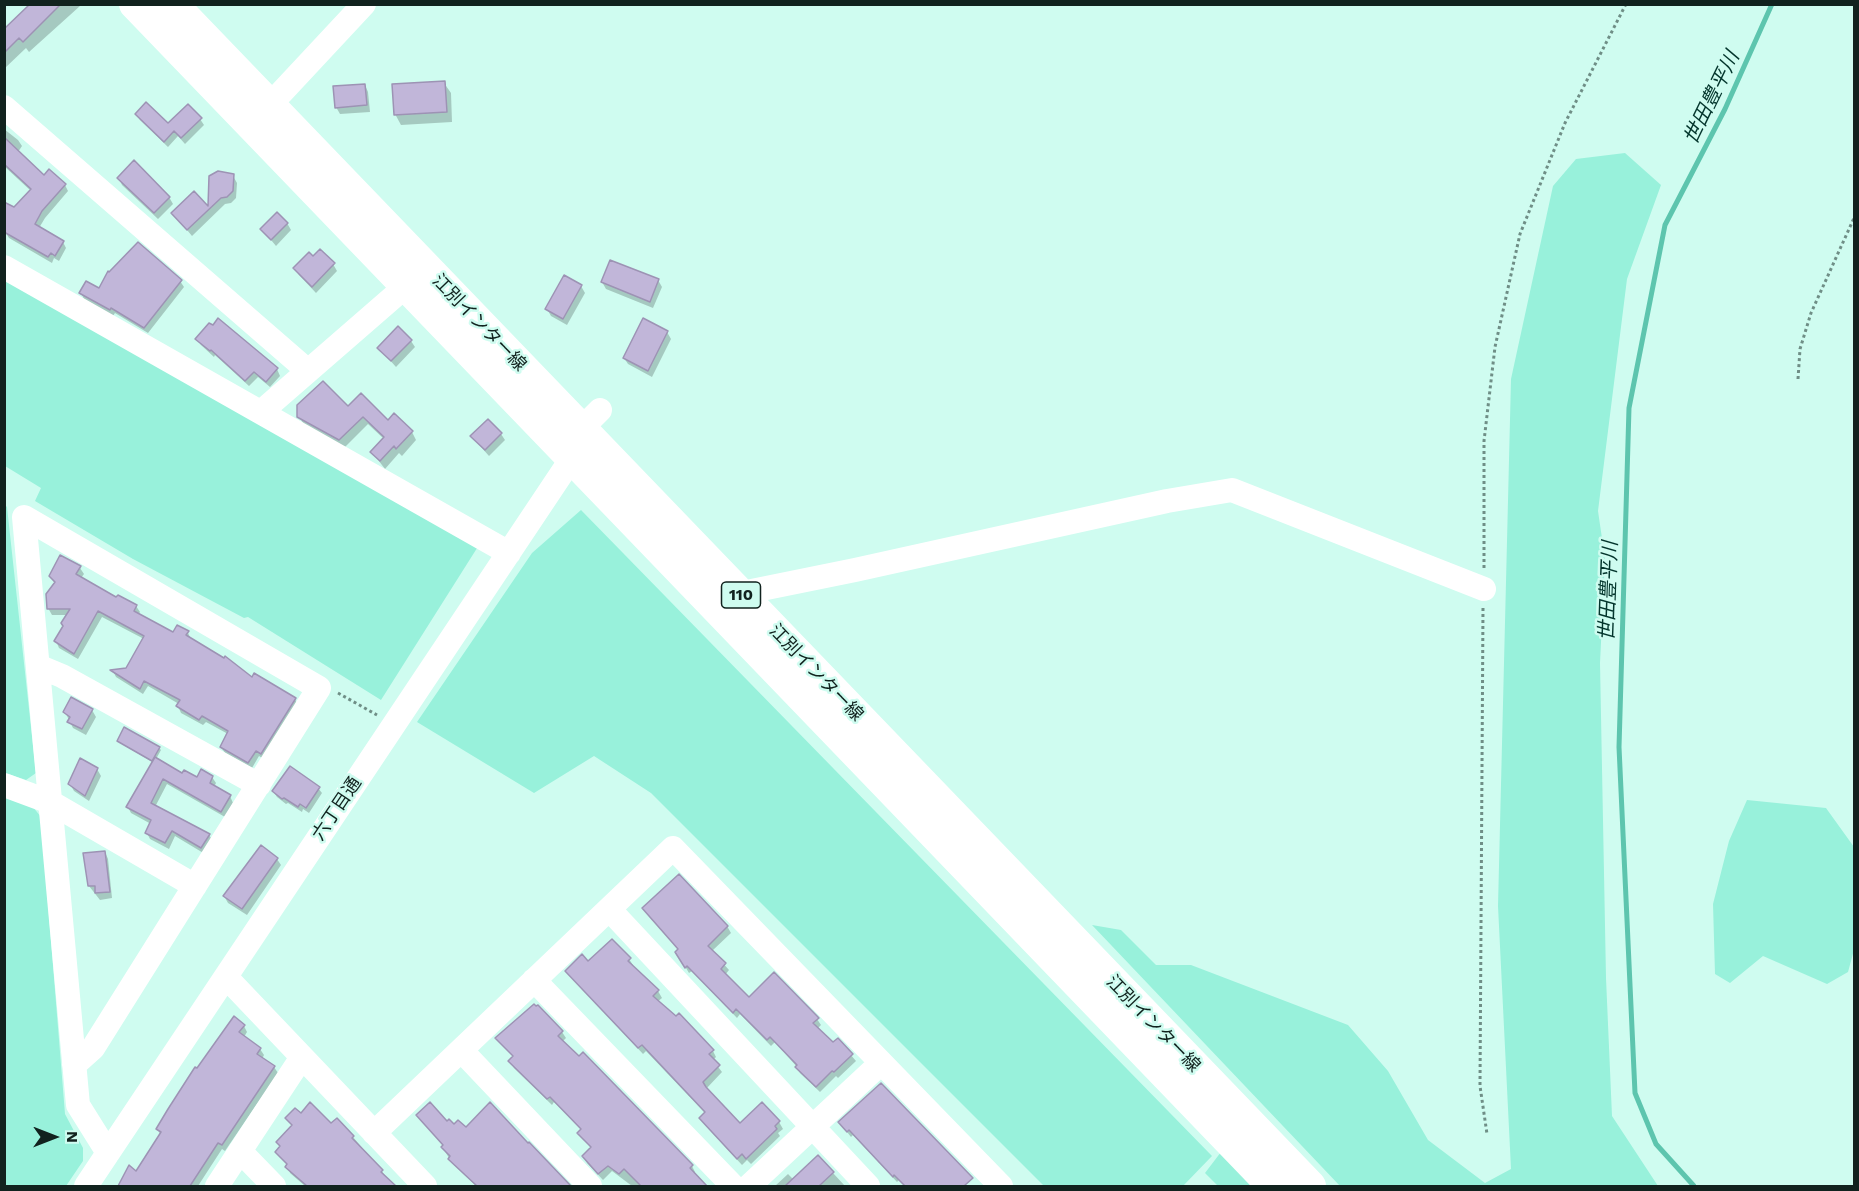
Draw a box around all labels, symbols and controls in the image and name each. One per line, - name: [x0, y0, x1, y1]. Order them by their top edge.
- water label: 世田豊平川: [1679, 48, 1745, 148]
- street label: 江別インター線: [427, 270, 531, 376]
- water label: 世田豊平川: [1595, 541, 1623, 641]
- road number: 110: [722, 582, 760, 608]
- street label: 江別インター線: [764, 620, 868, 726]
- street label: 六丁目通: [308, 773, 366, 845]
- street label: 江別インター線: [1101, 971, 1205, 1077]
- north arrow: [24, 1107, 84, 1167]
- text: N: [63, 1131, 82, 1143]

